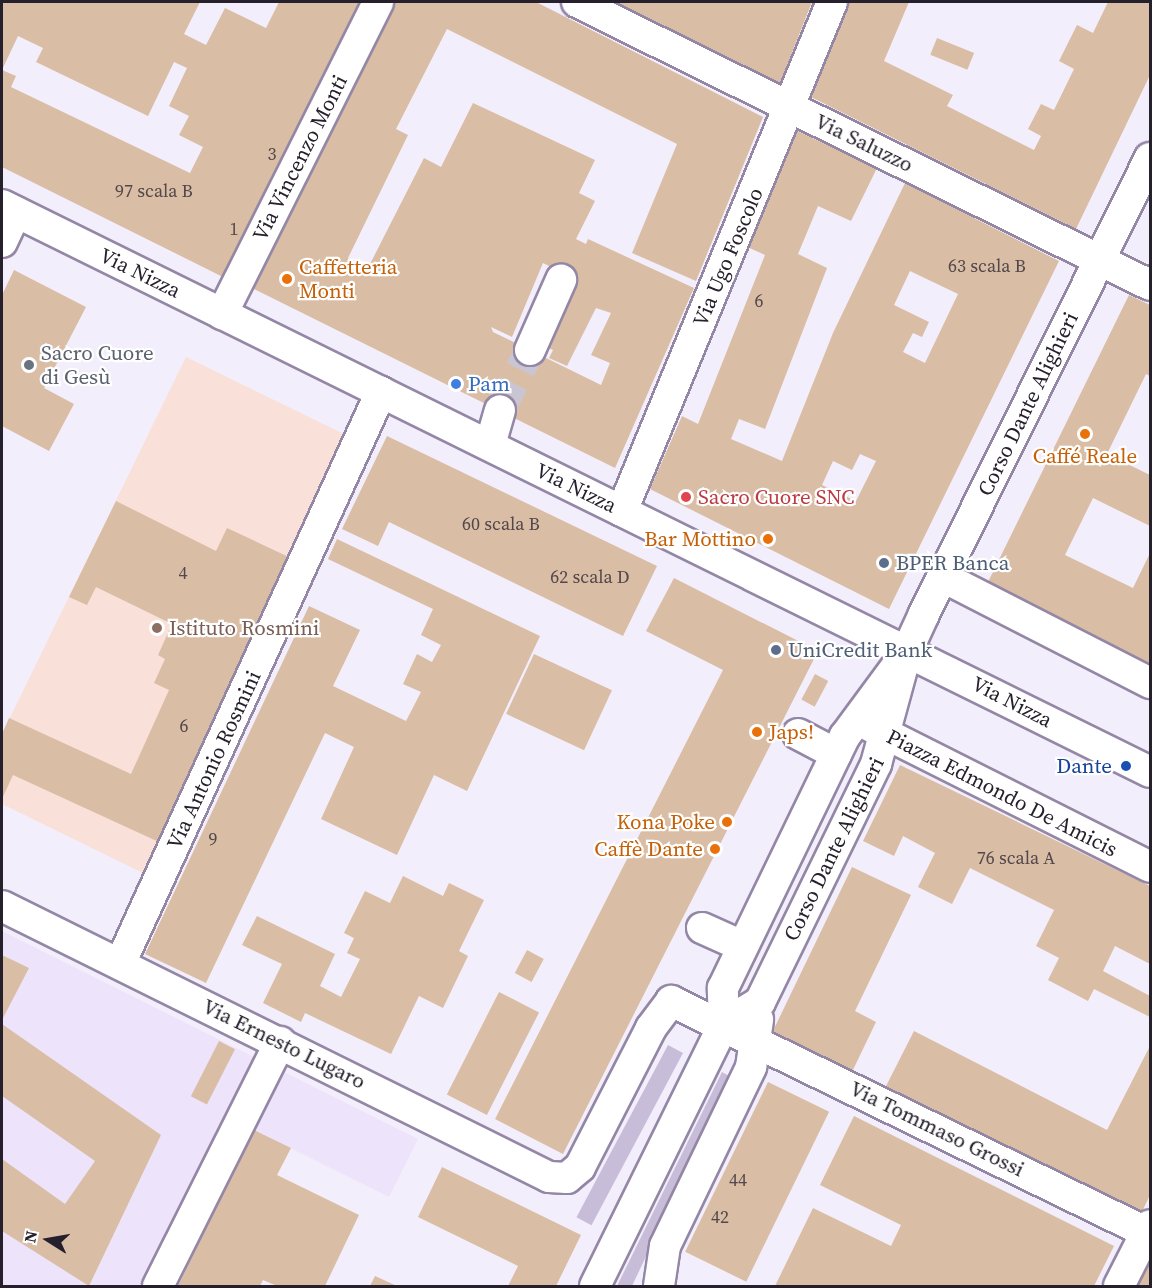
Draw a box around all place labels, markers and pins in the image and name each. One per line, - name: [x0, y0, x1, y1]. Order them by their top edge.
- place label: Caffetteria Monti: [299, 254, 398, 304]
- marker: Caffetteria Monti: [280, 272, 294, 286]
- place label: Sacro Cuore di Gesù: [41, 340, 154, 390]
- marker: Sacro Cuore di Gesù: [22, 358, 36, 372]
- place label: Pam: [468, 371, 510, 397]
- marker: Pam: [449, 377, 463, 391]
- marker: Caffé Reale: [1078, 427, 1092, 441]
- place label: Caffé Reale: [1033, 443, 1137, 469]
- place label: Sacro Cuore SNC: [698, 484, 854, 510]
- marker: Sacro Cuore SNC: [679, 490, 693, 504]
- place label: Bar Mottino: [644, 526, 756, 552]
- marker: Bar Mottino: [761, 532, 775, 546]
- place label: BPER Banca: [896, 550, 1010, 576]
- marker: BPER Banca: [877, 556, 891, 570]
- place label: Istituto Rosmini: [169, 615, 319, 641]
- marker: Istituto Rosmini: [150, 621, 164, 635]
- place label: UniCredit Bank: [788, 637, 932, 663]
- marker: UniCredit Bank: [769, 643, 783, 657]
- place label: Japs!: [769, 719, 814, 745]
- marker: Japs!: [750, 725, 764, 739]
- place label: Dante: [1056, 753, 1112, 779]
- marker: Dante: [1117, 757, 1135, 775]
- place label: Kona Poke: [617, 809, 715, 835]
- marker: Kona Poke: [720, 815, 734, 829]
- place label: Caffè Dante: [594, 836, 703, 862]
- marker: Caffè Dante: [708, 842, 722, 856]

